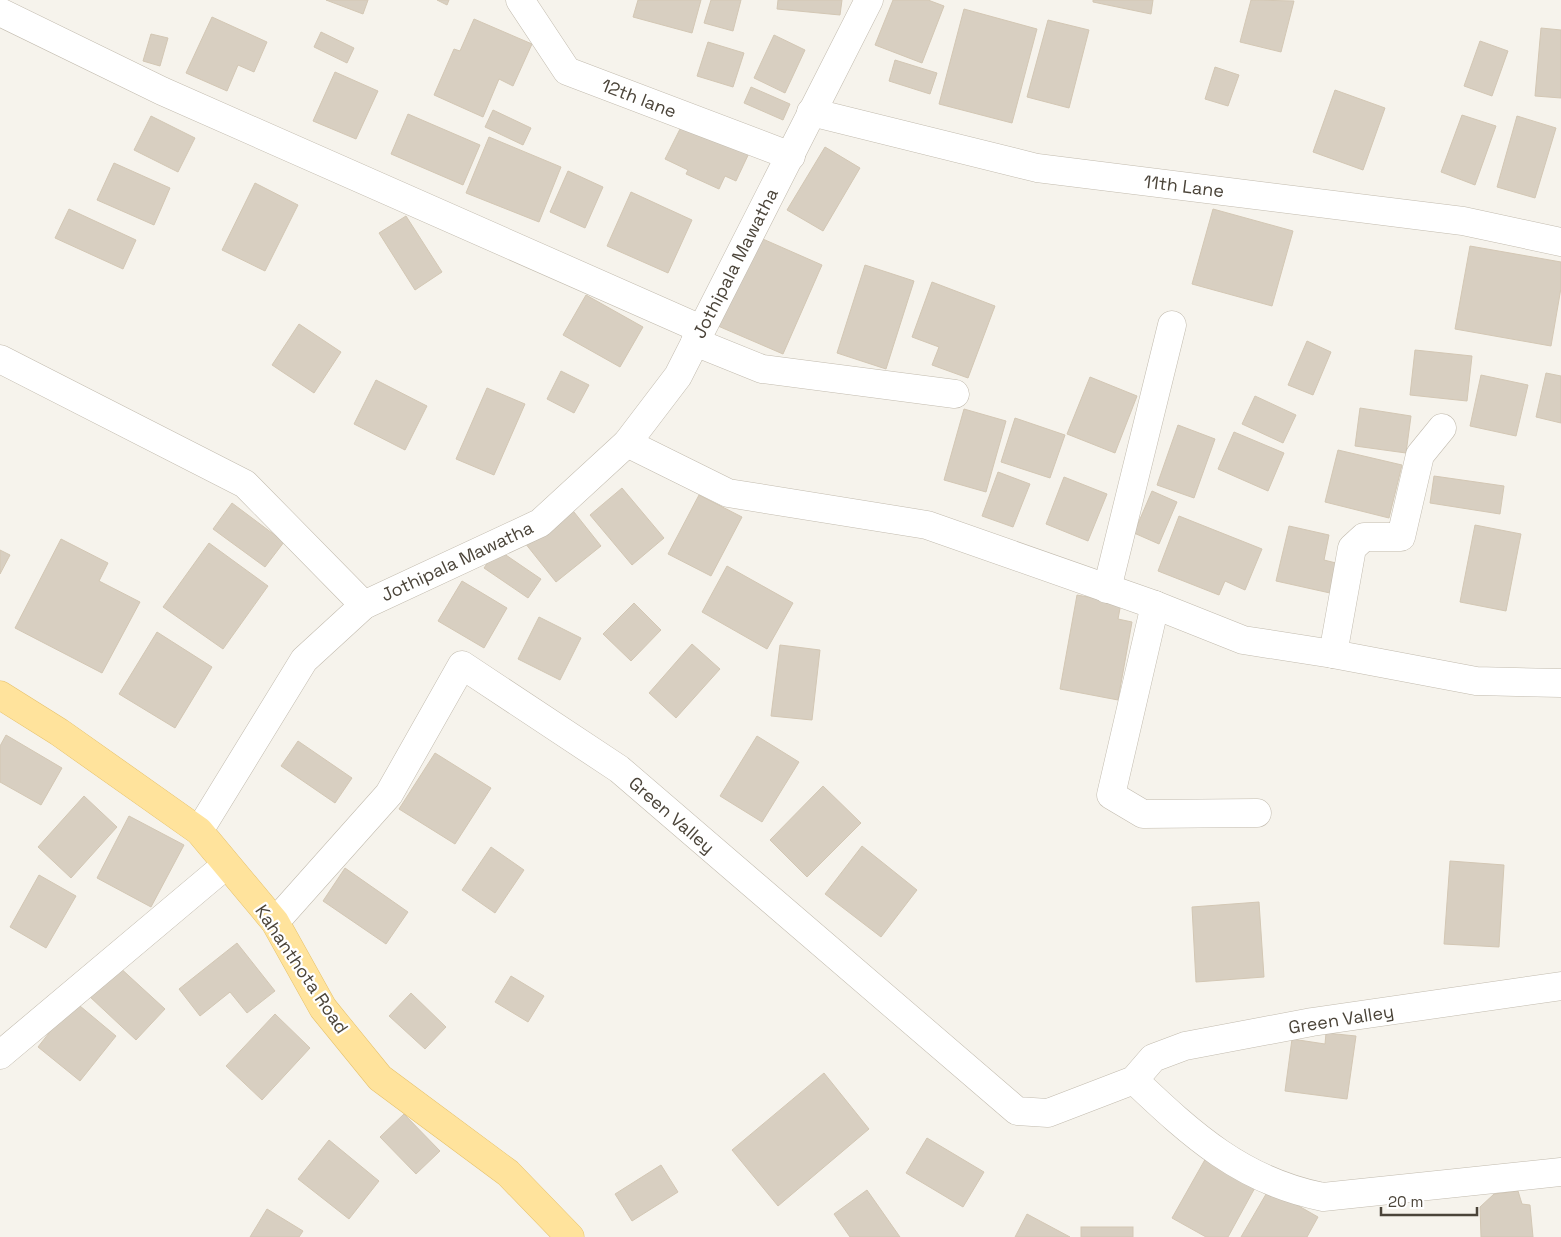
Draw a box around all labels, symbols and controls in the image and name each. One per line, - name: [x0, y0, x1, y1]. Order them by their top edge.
- street label: 12th lane: [598, 73, 680, 123]
- street label: 11th Lane: [1142, 170, 1226, 202]
- street label: Jothipala Mawatha: [687, 184, 783, 342]
- street label: Jothipala Mawatha: [377, 516, 537, 606]
- street label: Green Valley: [624, 771, 720, 859]
- street label: Kahanthota Road: [250, 900, 354, 1038]
- street label: Green Valley: [1287, 999, 1395, 1039]
- scale bar: [1381, 1184, 1477, 1216]
- text: 20 m: [1388, 1192, 1423, 1211]

